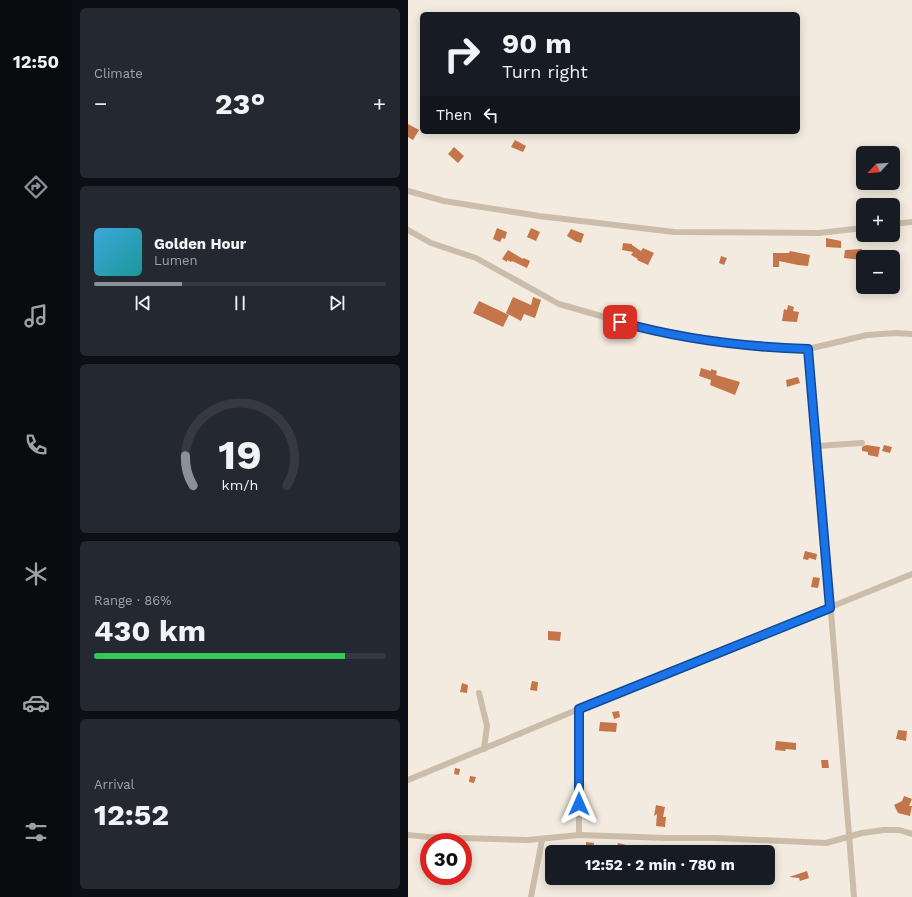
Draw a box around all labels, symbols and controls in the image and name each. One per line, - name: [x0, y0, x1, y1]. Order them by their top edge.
- text: 90 m: [502, 27, 572, 60]
- icon: right: [436, 28, 488, 80]
- text: 12:50: [13, 51, 59, 72]
- text: Turn right: [502, 61, 588, 82]
- text: Climate: [94, 66, 143, 81]
- text: 23°: [215, 86, 265, 121]
- text: −: [94, 91, 107, 116]
- text: +: [373, 91, 386, 116]
- icon: left: [480, 104, 502, 126]
- text: Then: [436, 106, 472, 124]
- north arrow: [856, 146, 900, 190]
- map controls: [856, 146, 900, 294]
- icon: directions: [22, 173, 50, 201]
- button: +: [856, 198, 900, 242]
- text: Golden Hour: [154, 235, 246, 253]
- button: −: [856, 250, 900, 294]
- text: Lumen: [154, 253, 198, 268]
- icon: previous: [132, 292, 154, 314]
- icon: pause: [229, 292, 251, 314]
- icon: next: [326, 292, 348, 314]
- icon: music: [22, 302, 50, 330]
- pin: [603, 305, 637, 339]
- icon: arrive: [609, 311, 631, 333]
- text: 19: [218, 430, 262, 479]
- icon: phone: [22, 431, 50, 459]
- text: km/h: [222, 477, 258, 493]
- icon: climate: [22, 560, 50, 588]
- text: Range · 86%: [94, 593, 171, 608]
- text: 430 km: [94, 613, 206, 648]
- icon: car: [22, 689, 50, 717]
- text: Arrival: [94, 777, 135, 792]
- position arrow: [558, 783, 600, 825]
- text: 12:52: [94, 797, 169, 832]
- icon: filters: [22, 818, 50, 846]
- speed limit sign: 30: [420, 833, 472, 885]
- text: 12:52 · 2 min · 780 m: [585, 856, 735, 874]

